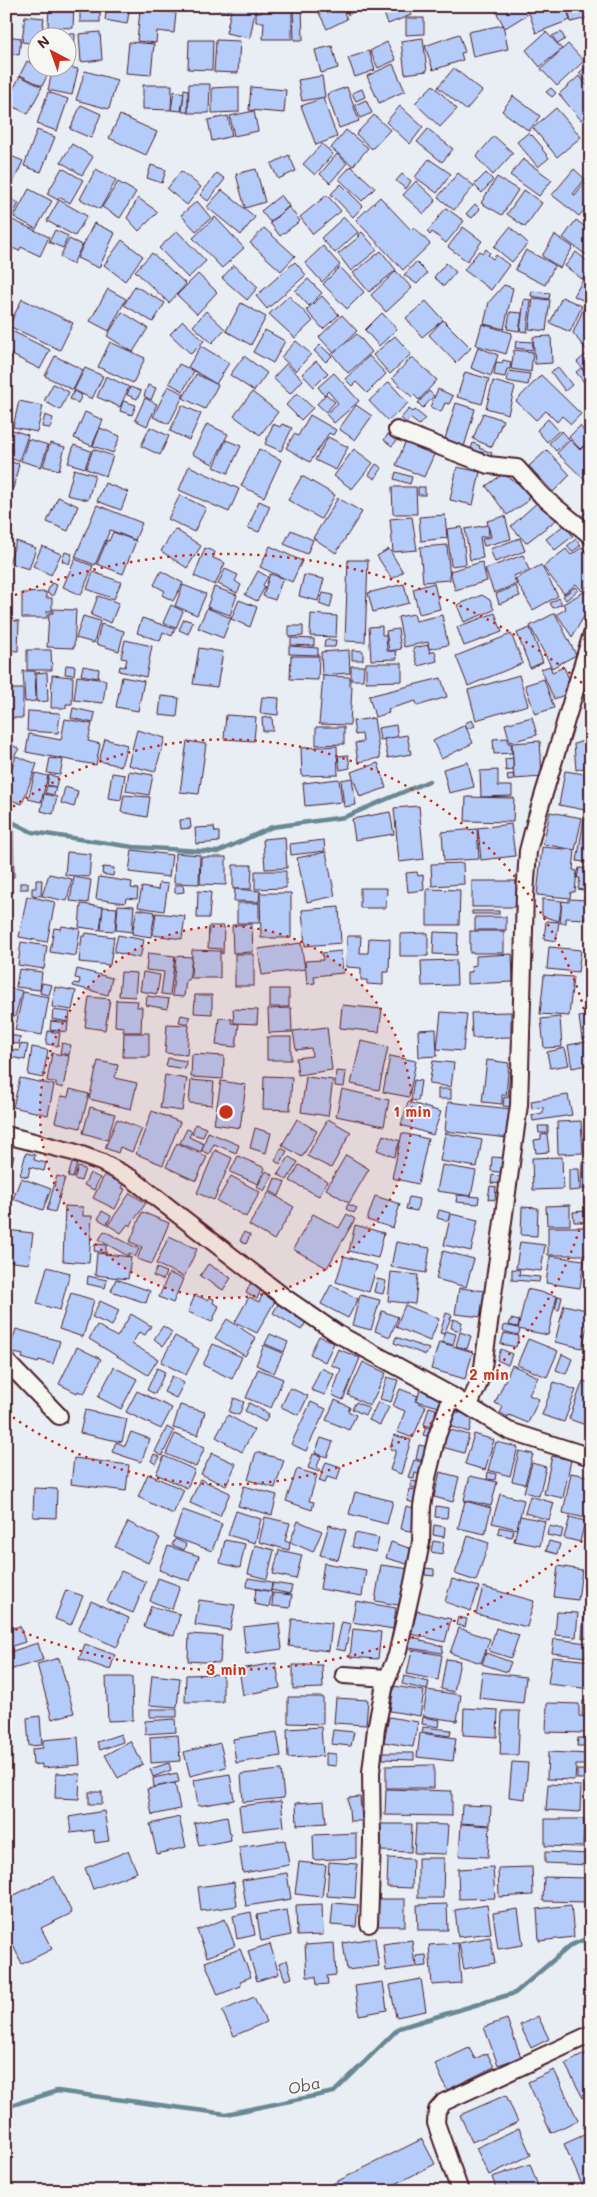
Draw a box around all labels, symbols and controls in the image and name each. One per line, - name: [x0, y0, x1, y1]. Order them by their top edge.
- north arrow: [28, 28, 78, 78]
- text: N: [33, 31, 53, 52]
- text: 1 min: [393, 1101, 431, 1121]
- centre of rings: [217, 1103, 235, 1121]
- text: 2 min: [469, 1364, 509, 1384]
- text: 3 min: [206, 1659, 246, 1679]
- water label: Oba: [286, 2071, 322, 2099]

